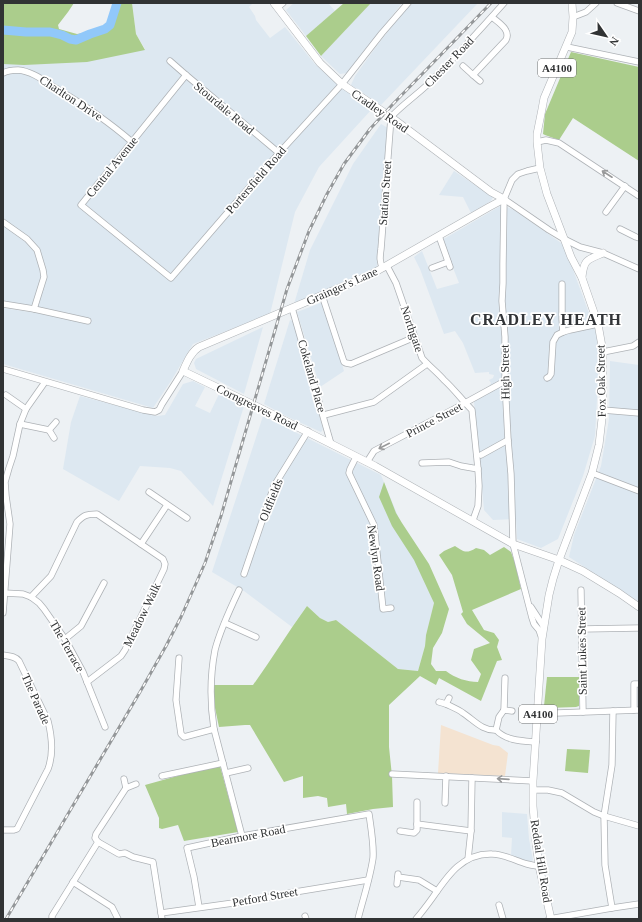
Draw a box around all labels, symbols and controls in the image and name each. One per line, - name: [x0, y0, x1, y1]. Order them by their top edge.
- north arrow: [586, 16, 626, 56]
- street label: Chester Road: [421, 34, 477, 90]
- text: N: [607, 35, 621, 48]
- road number: A4100: [538, 59, 576, 77]
- street label: Charlton Drive: [37, 72, 105, 124]
- street label: Stourdale Road: [191, 79, 257, 137]
- street label: Cradley Road: [349, 86, 411, 136]
- street label: Central Avenue: [83, 134, 141, 200]
- street label: Portersfield Road: [223, 144, 289, 216]
- street label: Station Street: [376, 159, 394, 226]
- one-way arrow: [602, 170, 613, 178]
- street label: Grainger's Lane: [304, 264, 380, 308]
- street label: Northgate: [398, 304, 426, 354]
- district label: CRADLEY HEATH: [470, 311, 622, 328]
- street label: Cokeland Place: [295, 338, 329, 414]
- street label: High Street: [498, 344, 512, 400]
- street label: Fox Oak Street: [593, 344, 609, 417]
- street label: Corngreaves Road: [214, 381, 300, 433]
- street label: Prince Street: [403, 399, 465, 441]
- one-way arrow: [378, 443, 390, 450]
- street label: Oldfields: [256, 476, 286, 523]
- street label: Newlyn Road: [364, 524, 388, 592]
- street label: Meadow Walk: [120, 581, 164, 649]
- street label: Saint Lukes Street: [574, 606, 590, 695]
- street label: The Terrace: [47, 618, 87, 674]
- street label: The Parade: [19, 671, 53, 727]
- road number: A4100: [519, 705, 557, 723]
- one-way arrow: [497, 776, 510, 783]
- street label: Reddal Hill Road: [528, 818, 554, 904]
- street label: Bearmore Road: [210, 822, 286, 850]
- street label: Petford Street: [231, 884, 300, 910]

